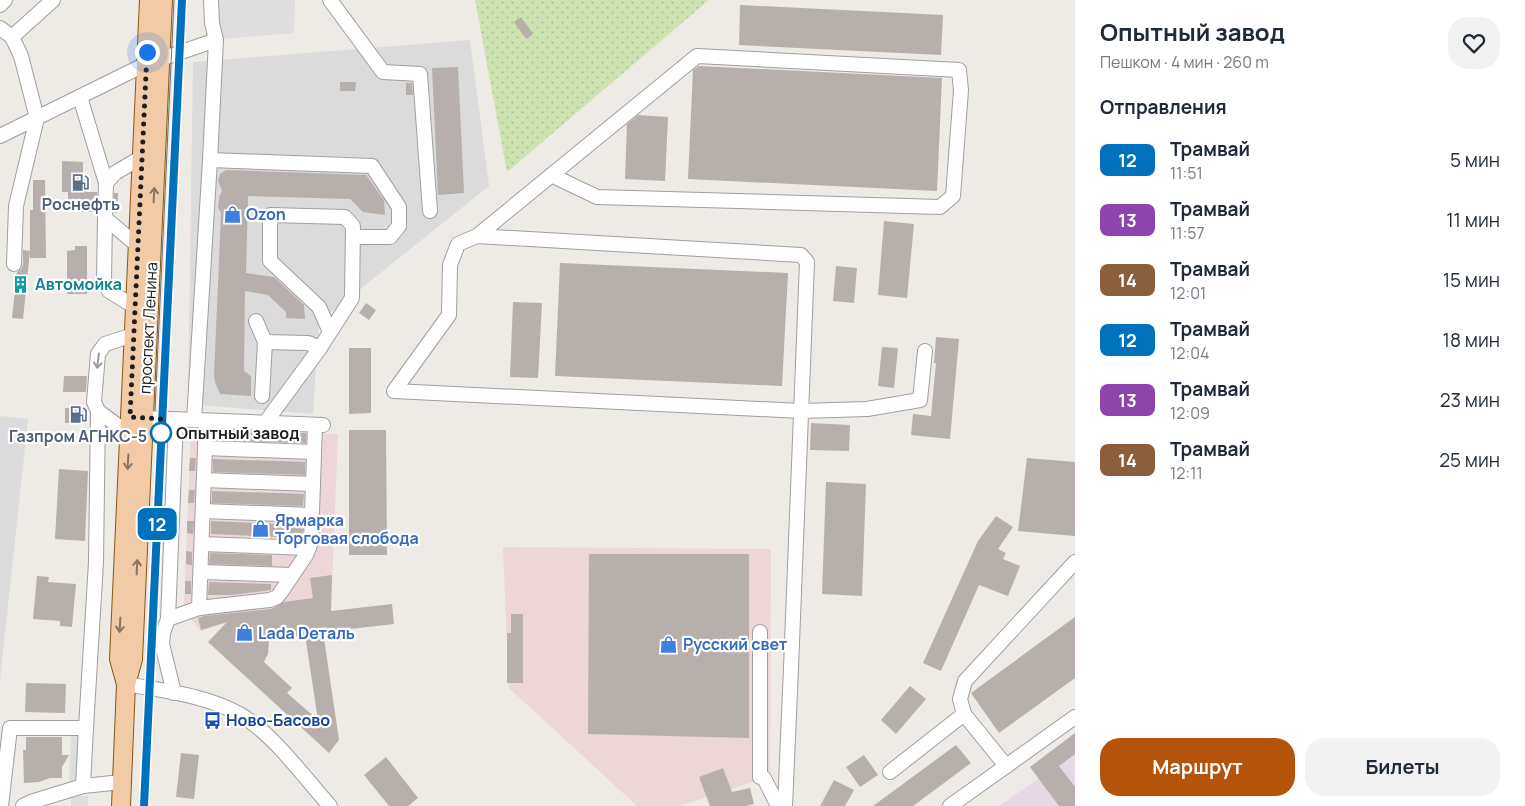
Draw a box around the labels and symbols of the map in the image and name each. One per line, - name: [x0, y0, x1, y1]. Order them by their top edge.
- your location: [135, 40, 160, 65]
- fuel station icon: Роснефть: [71, 173, 91, 193]
- one-way arrow: [150, 187, 159, 203]
- place label: Роснефть: [42, 193, 120, 215]
- place label: Ozon: [246, 203, 286, 225]
- shop icon: Ozon: [222, 204, 242, 224]
- street label: проспект Ленина: [134, 261, 162, 395]
- place label: Автомойка: [35, 273, 122, 295]
- building icon: Автомойка: [11, 274, 31, 294]
- one-way arrow: [93, 353, 103, 369]
- fuel station icon: Газпром АГНКС-5: [68, 405, 88, 425]
- marker: Опытный завод: [150, 422, 172, 444]
- place label: Опытный завод: [176, 422, 299, 444]
- place label: Газпром АГНКС-5: [9, 425, 147, 447]
- one-way arrow: [123, 454, 132, 470]
- line badge: 12: [134, 508, 180, 540]
- place label: Ярмарка Торговая слобода: [275, 509, 419, 549]
- shop icon: Ярмарка Торговая слобода: [251, 519, 271, 539]
- one-way arrow: [133, 559, 142, 575]
- one-way arrow: [116, 616, 125, 632]
- place label: Lada Dеталь: [258, 622, 355, 644]
- shop icon: Lada Dеталь: [234, 623, 254, 643]
- place label: Русский свет: [683, 633, 788, 655]
- shop icon: Русский свет: [659, 634, 679, 654]
- place label: Ново-Басово: [226, 709, 330, 731]
- bus stop icon: Ново-Басово: [202, 710, 222, 730]

